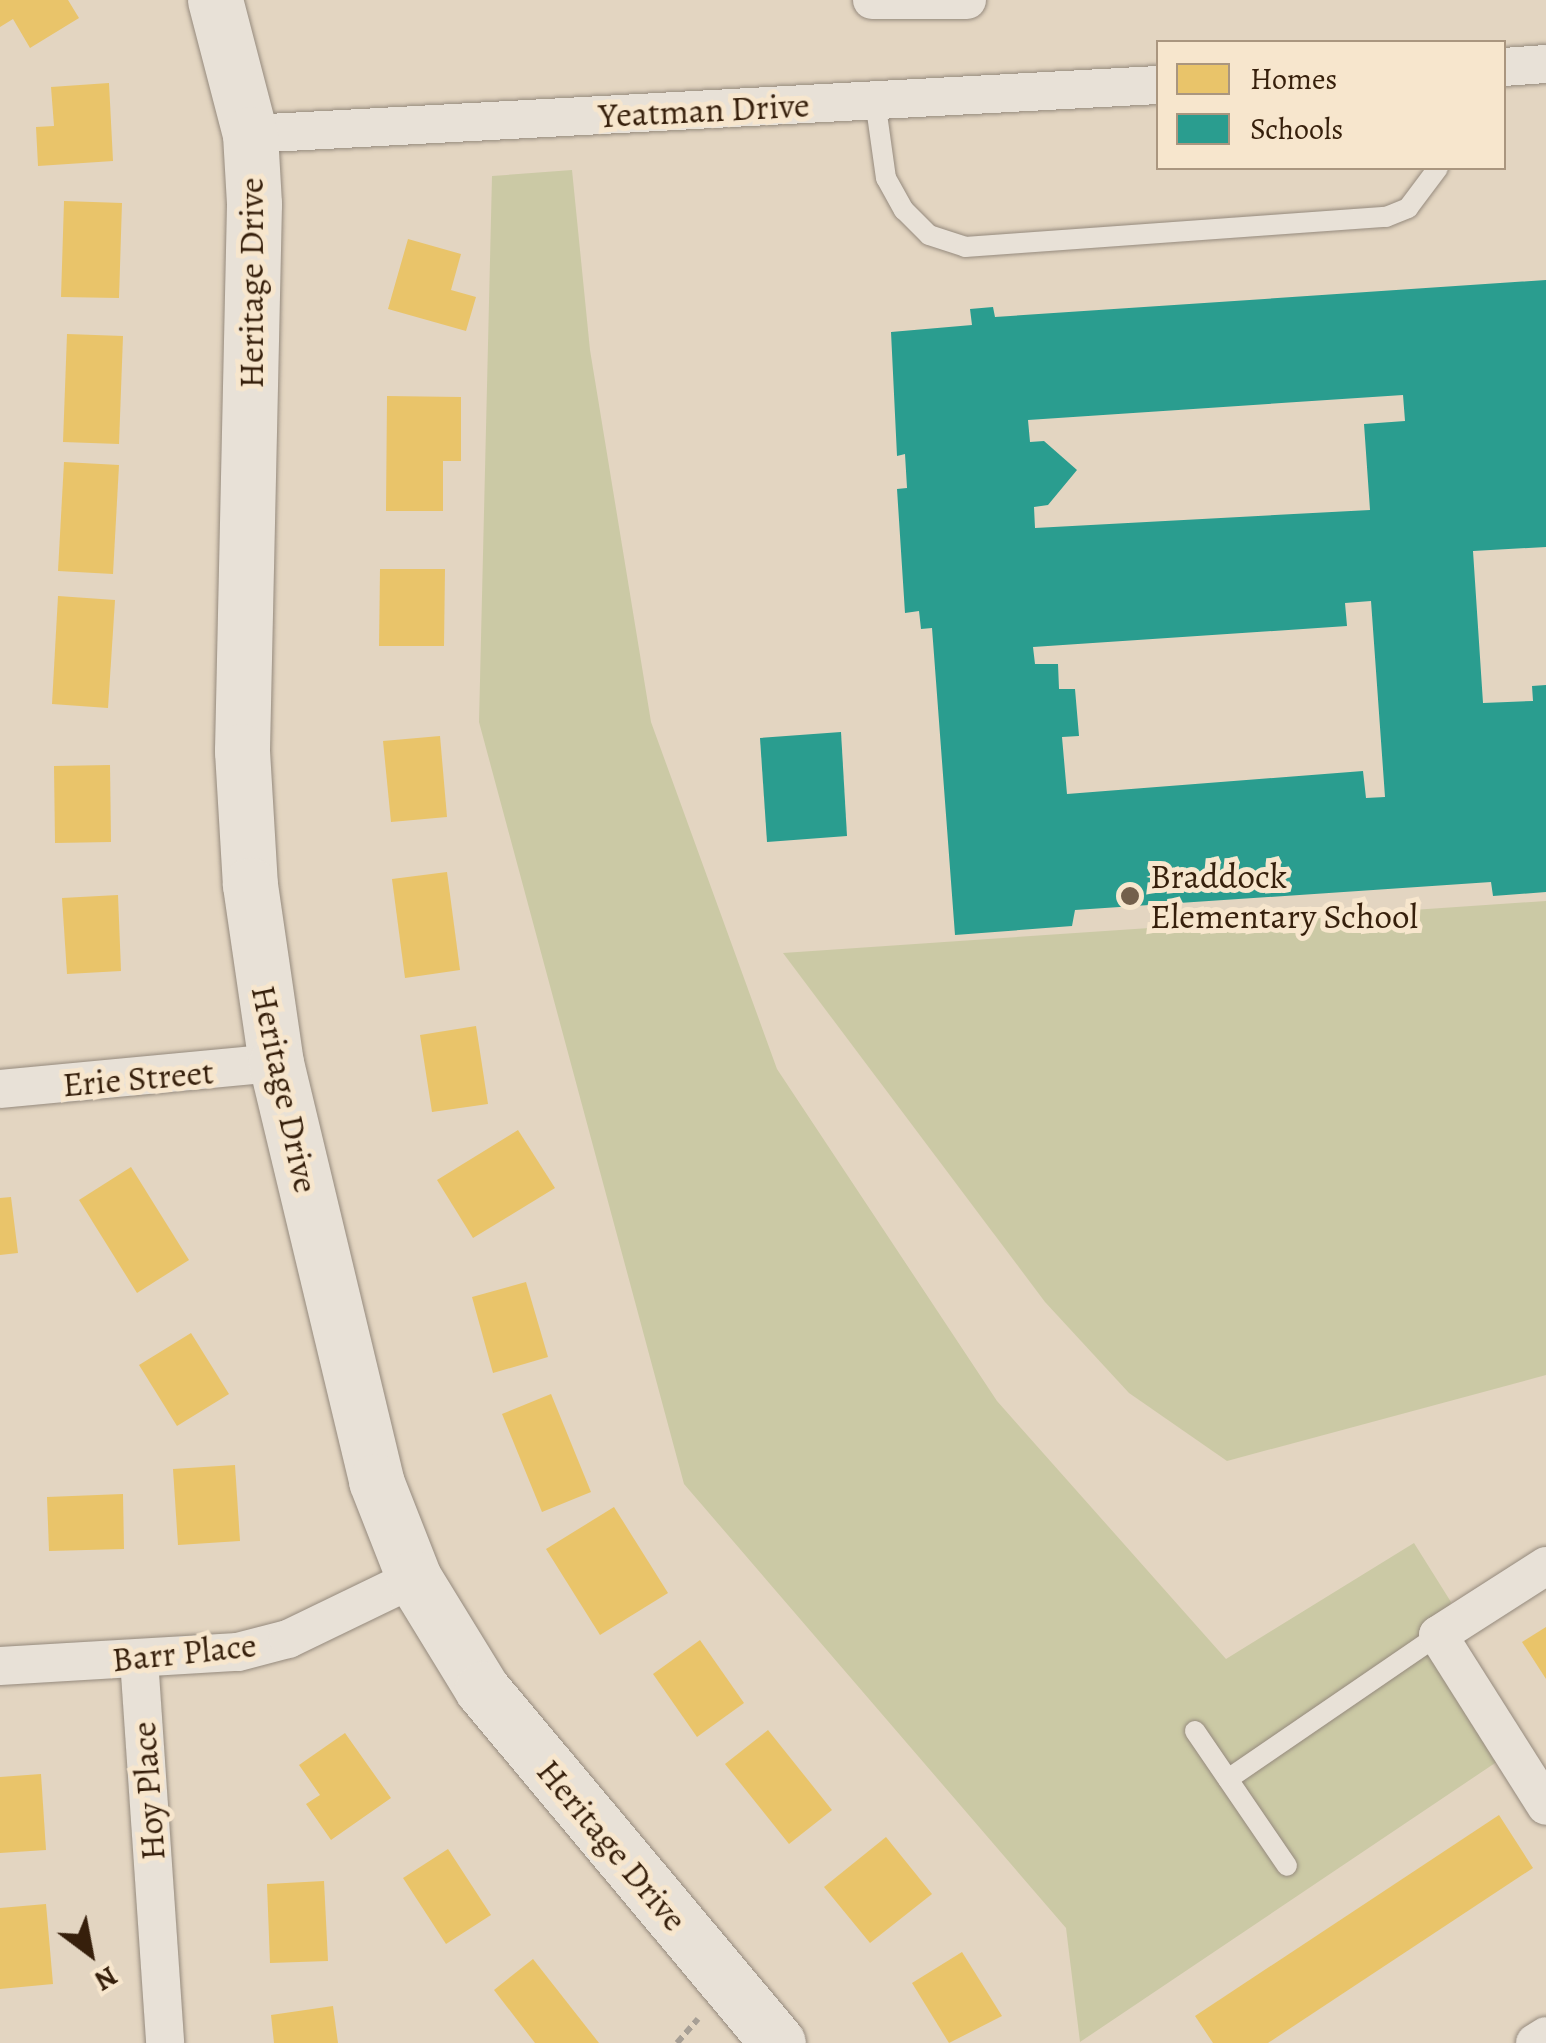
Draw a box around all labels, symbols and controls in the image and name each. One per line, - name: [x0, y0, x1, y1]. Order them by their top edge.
- legend: [1156, 40, 1506, 170]
- text: Homes: [1250, 59, 1337, 99]
- street label: Yeatman Drive: [598, 84, 810, 136]
- text: Schools: [1250, 109, 1343, 149]
- street label: Heritage Drive: [230, 177, 272, 389]
- place label: Braddock Elementary School: [1150, 855, 1418, 937]
- marker: Braddock Elementary School: [1119, 885, 1141, 907]
- street label: Heritage Drive: [243, 981, 327, 1197]
- street label: Erie Street: [61, 1050, 215, 1106]
- street label: Barr Place: [110, 1624, 258, 1680]
- street label: Hoy Place: [122, 1720, 174, 1862]
- street label: Heritage Drive: [528, 1751, 696, 1939]
- north arrow: [40, 1903, 140, 2003]
- text: N: [87, 1957, 125, 2000]

